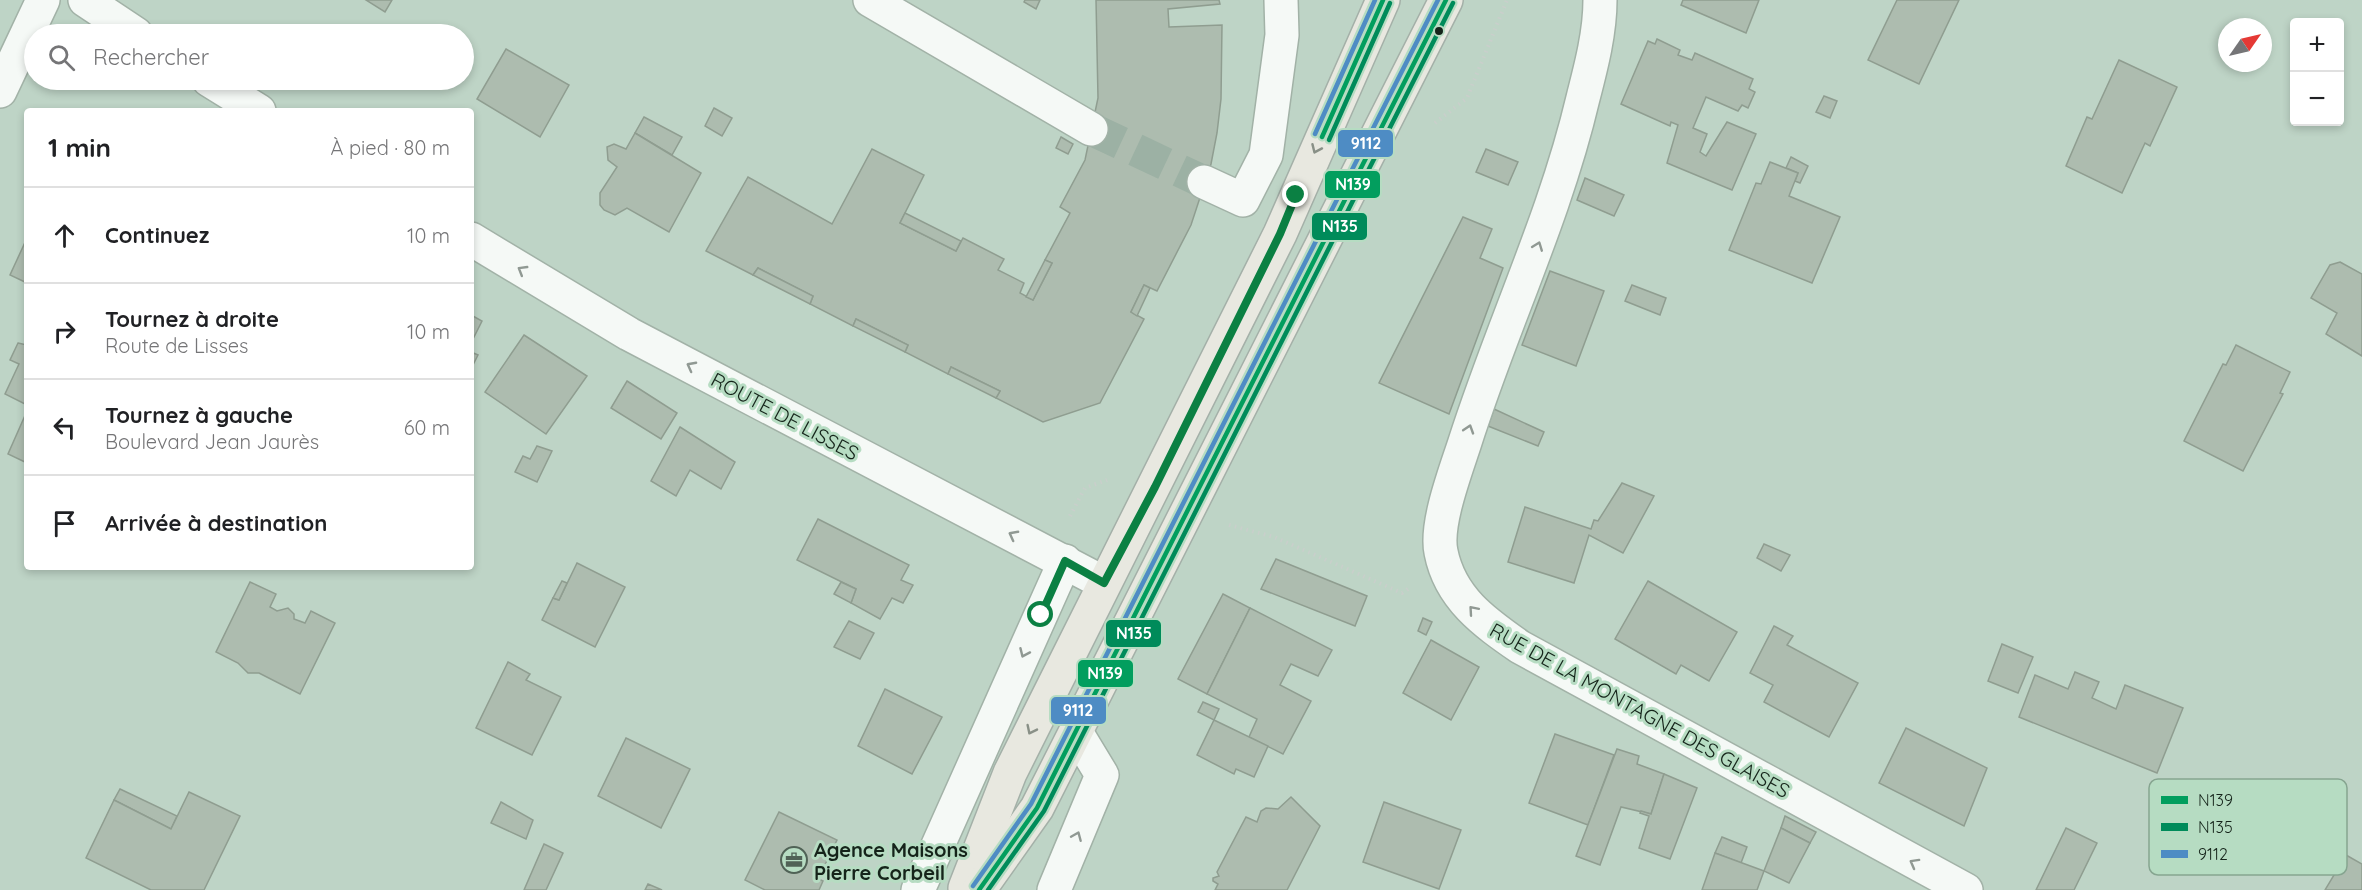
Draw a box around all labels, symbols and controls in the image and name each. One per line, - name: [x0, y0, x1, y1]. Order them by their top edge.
- north arrow: [2218, 18, 2272, 72]
- map controls: [2290, 18, 2344, 126]
- button: +: [2290, 18, 2344, 72]
- search box: [24, 24, 474, 90]
- unlabelled marker: [1433, 25, 1445, 37]
- icon: search: [45, 41, 78, 74]
- text: Rechercher: [93, 43, 209, 71]
- button: −: [2290, 72, 2344, 126]
- line badge: 9112: [1337, 129, 1394, 158]
- text: 1 min: [48, 131, 111, 164]
- text: 9112: [1351, 133, 1381, 153]
- text: À pied · 80 m: [331, 135, 450, 160]
- one-way arrow: [1311, 143, 1323, 154]
- line badge: N139: [1324, 170, 1381, 199]
- text: N139: [1335, 174, 1371, 194]
- route end: [1282, 181, 1308, 207]
- line badge: N135: [1311, 212, 1368, 241]
- text: N135: [1322, 216, 1358, 236]
- icon: ahead: [48, 219, 81, 252]
- text: Continuez: [105, 221, 209, 249]
- text: 10 m: [407, 223, 450, 248]
- one-way arrow: [1530, 241, 1543, 252]
- one-way arrow: [518, 265, 528, 277]
- text: Tournez à droite: [105, 305, 279, 333]
- icon: right: [48, 315, 81, 348]
- text: 10 m: [407, 319, 450, 344]
- text: Route de Lisses: [105, 333, 248, 358]
- one-way arrow: [686, 362, 697, 374]
- street label: ROUTE DE LISSES: [707, 367, 863, 465]
- text: Tournez à gauche: [105, 401, 293, 429]
- icon: left: [48, 411, 81, 444]
- text: 60 m: [404, 415, 450, 440]
- one-way arrow: [1462, 424, 1475, 435]
- text: Boulevard Jean Jaurès: [105, 429, 319, 454]
- icon: arrive: [48, 507, 81, 540]
- text: Arrivée à destination: [105, 509, 327, 537]
- one-way arrow: [1008, 531, 1019, 542]
- route start: [1027, 601, 1053, 627]
- one-way arrow: [1469, 606, 1480, 617]
- street label: RUE DE LA MONTAGNE DES GLAISES: [1486, 617, 1794, 803]
- line badge: N135: [1105, 619, 1162, 648]
- text: N135: [1116, 623, 1152, 643]
- one-way arrow: [1019, 647, 1031, 658]
- line badge: N139: [1077, 659, 1134, 688]
- text: N139: [1087, 663, 1123, 683]
- line badge: 9112: [1050, 696, 1107, 725]
- text: 9112: [1063, 700, 1093, 720]
- one-way arrow: [1027, 723, 1039, 734]
- legend: [2149, 779, 2347, 875]
- text: N139: [2198, 790, 2233, 810]
- text: N135: [2198, 817, 2233, 837]
- one-way arrow: [1070, 831, 1082, 842]
- place label: Agence Maisons Pierre Corbeil: [814, 837, 968, 885]
- text: 9112: [2198, 844, 2228, 864]
- office icon: Agence Maisons Pierre Corbeil: [779, 845, 809, 875]
- one-way arrow: [1910, 859, 1921, 870]

